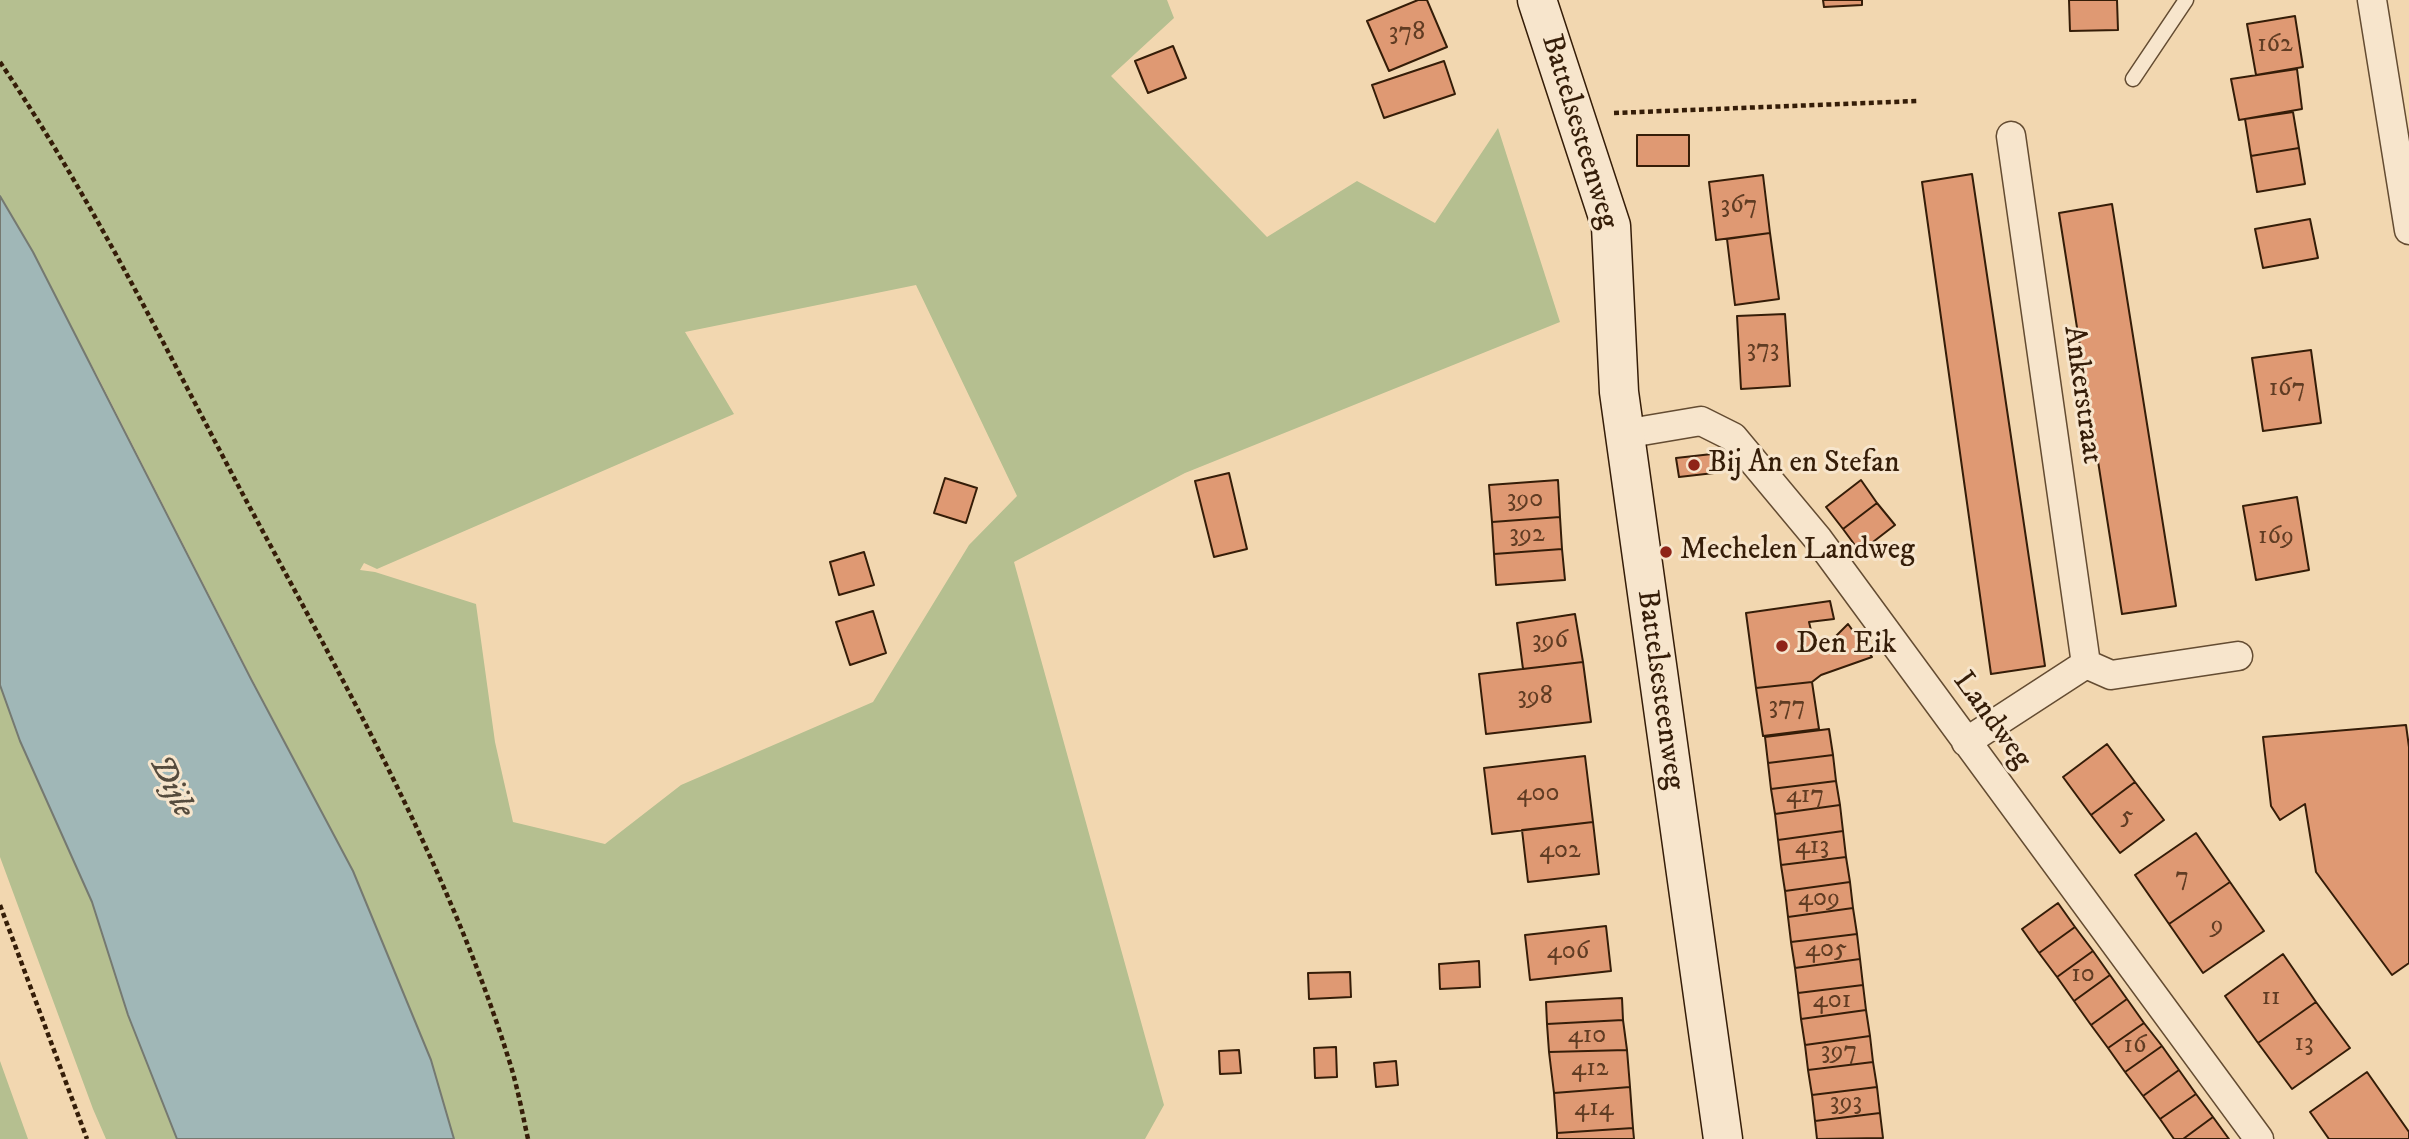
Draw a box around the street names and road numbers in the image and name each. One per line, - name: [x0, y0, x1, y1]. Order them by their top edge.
- street label: Battelsesteenweg: [1531, 31, 1625, 233]
- street label: Ankerstraat: [2054, 324, 2108, 466]
- street label: Battelsesteenweg: [1627, 588, 1691, 792]
- street label: Landweg: [1944, 666, 2038, 776]

